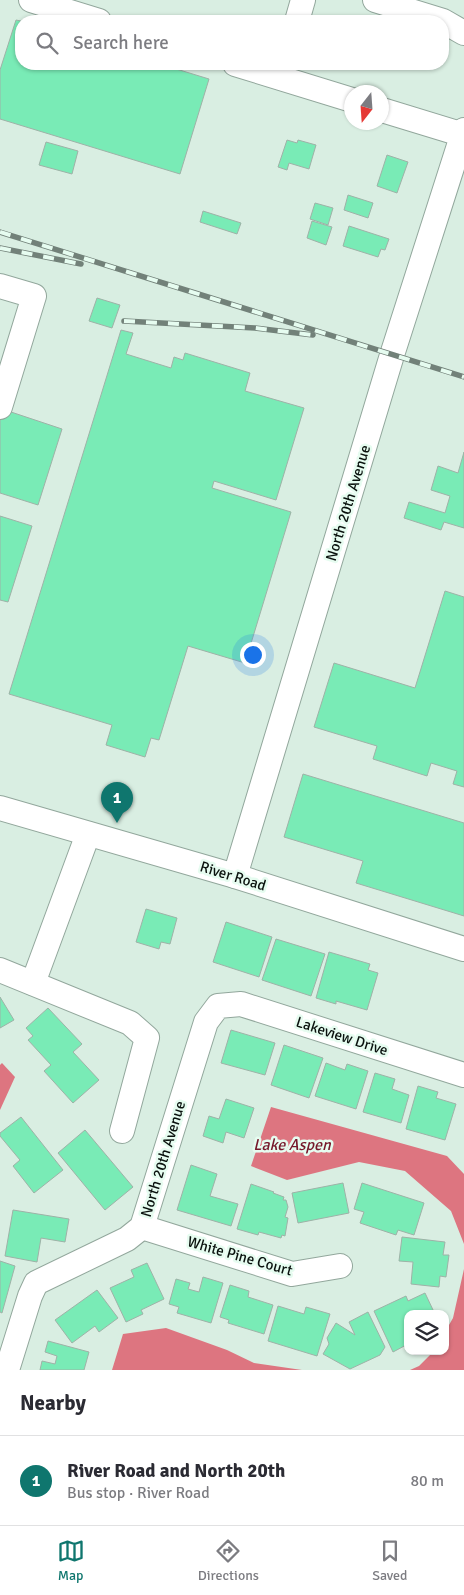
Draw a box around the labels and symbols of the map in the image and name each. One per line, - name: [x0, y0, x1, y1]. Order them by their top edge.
- north arrow: [344, 85, 389, 130]
- street label: North 20th Avenue: [322, 443, 374, 563]
- your location: [240, 642, 266, 668]
- pin: 1: [101, 782, 133, 823]
- street label: River Road: [198, 857, 268, 895]
- street label: Lakeview Drive: [294, 1013, 390, 1059]
- street label: North 20th Avenue: [137, 1099, 189, 1219]
- water label: Lake Aspen: [253, 1135, 332, 1155]
- street label: White Pine Court: [185, 1232, 295, 1280]

